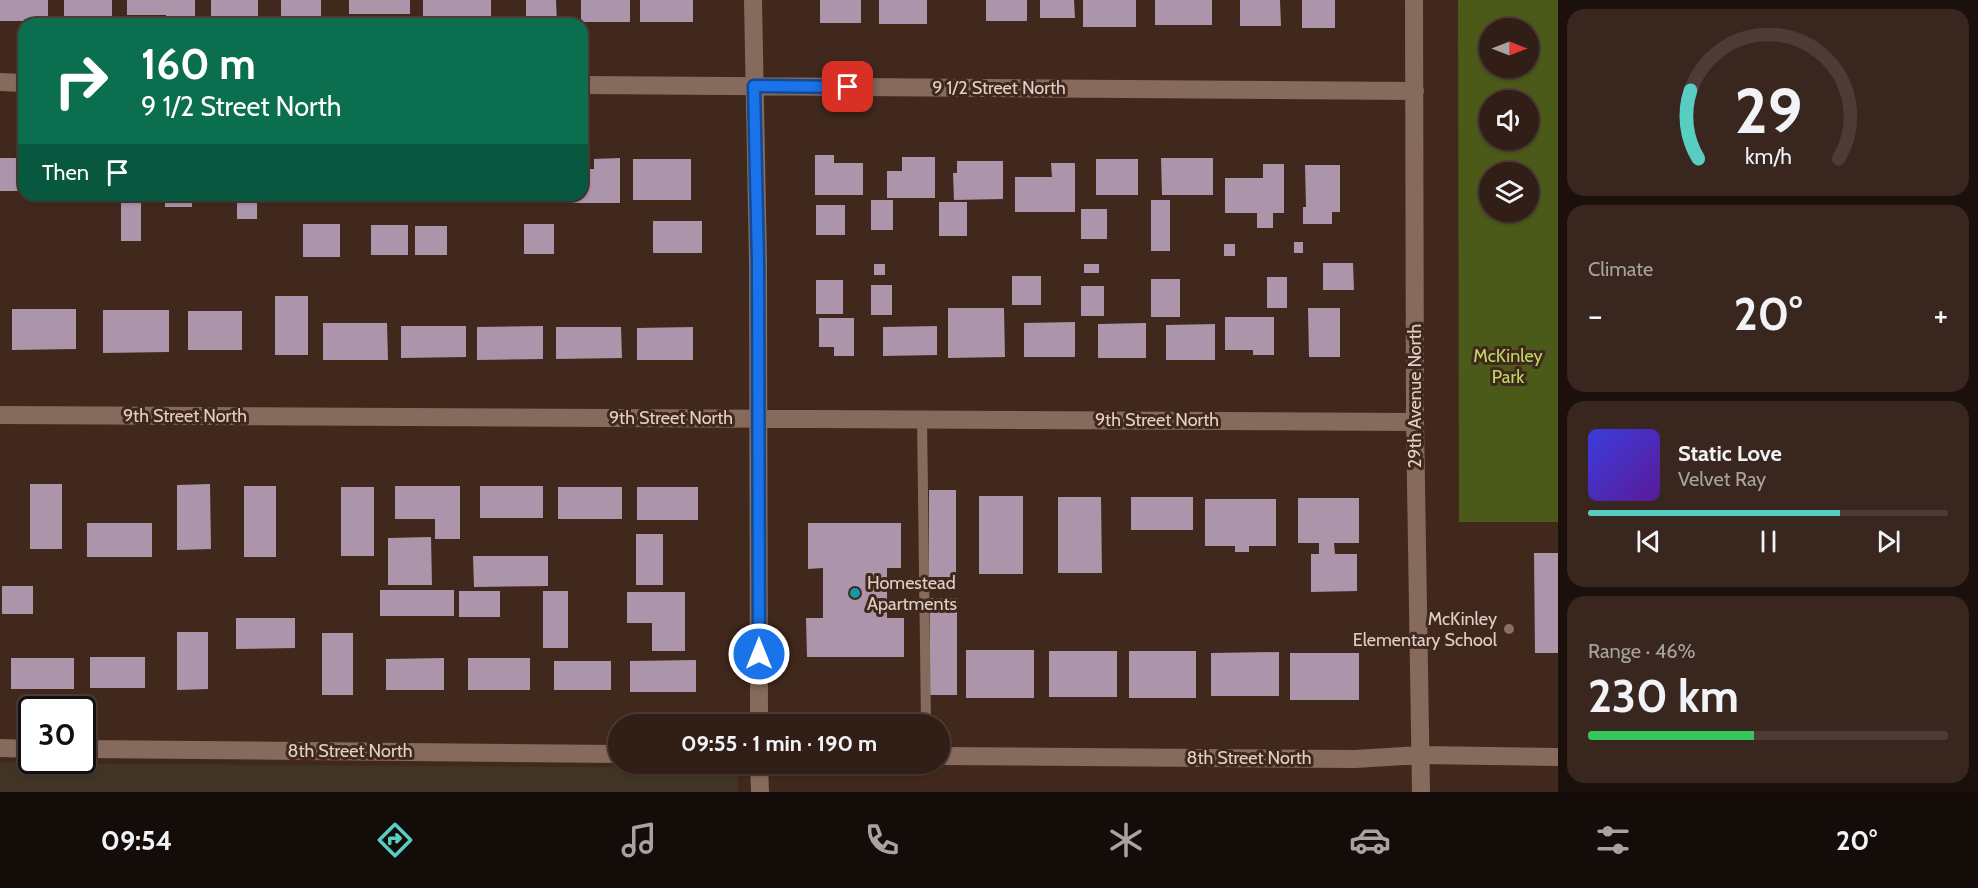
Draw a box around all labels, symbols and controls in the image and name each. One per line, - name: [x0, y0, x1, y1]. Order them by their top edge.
- north arrow: [1479, 18, 1539, 78]
- map controls: [1479, 18, 1539, 222]
- text: 160 m: [141, 38, 256, 90]
- icon: right: [42, 42, 120, 120]
- pin: [822, 61, 873, 112]
- icon: arrive: [831, 70, 864, 103]
- text: 29: [1734, 74, 1802, 150]
- street label: 9 1/2 Street North: [932, 77, 1066, 99]
- text: 9 1/2 Street North: [141, 90, 341, 123]
- button: sound: [1479, 90, 1539, 150]
- text: km/h: [1745, 144, 1791, 170]
- icon: arrive: [101, 156, 134, 189]
- text: Then: [42, 159, 89, 186]
- button: layers: [1479, 162, 1539, 222]
- text: Climate: [1588, 257, 1653, 281]
- text: 20°: [1734, 287, 1802, 341]
- text: −: [1588, 295, 1603, 335]
- text: +: [1933, 295, 1948, 335]
- street label: 29th Avenue North: [1404, 324, 1426, 468]
- park label: McKinley Park: [1473, 345, 1543, 388]
- street label: 9th Street North: [123, 405, 247, 427]
- street label: 9th Street North: [609, 407, 733, 429]
- street label: 9th Street North: [1095, 409, 1219, 431]
- text: Static Love: [1678, 440, 1782, 467]
- text: Velvet Ray: [1678, 467, 1766, 491]
- icon: previous: [1632, 525, 1665, 558]
- icon: pause: [1752, 525, 1785, 558]
- icon: next: [1872, 525, 1905, 558]
- place label: Homestead Apartments: [867, 572, 957, 615]
- marker: Homestead Apartments: [848, 586, 862, 600]
- place label: McKinley Elementary School: [1353, 608, 1498, 651]
- position arrow: [727, 622, 791, 686]
- marker: McKinley Elementary School: [1502, 622, 1516, 636]
- text: Range · 46%: [1588, 639, 1696, 663]
- text: 230 km: [1588, 669, 1739, 723]
- speed limit sign: 30: [18, 696, 96, 774]
- text: 09:55 · 1 min · 190 m: [681, 730, 877, 757]
- street label: 8th Street North: [288, 740, 412, 762]
- street label: 8th Street North: [1187, 747, 1311, 769]
- icon: directions: [374, 819, 416, 861]
- icon: music: [618, 819, 660, 861]
- icon: phone: [861, 819, 903, 861]
- icon: climate: [1105, 819, 1147, 861]
- icon: car: [1349, 819, 1391, 861]
- icon: filters: [1592, 819, 1634, 861]
- text: 09:54: [101, 824, 172, 857]
- text: 20°: [1836, 824, 1877, 857]

